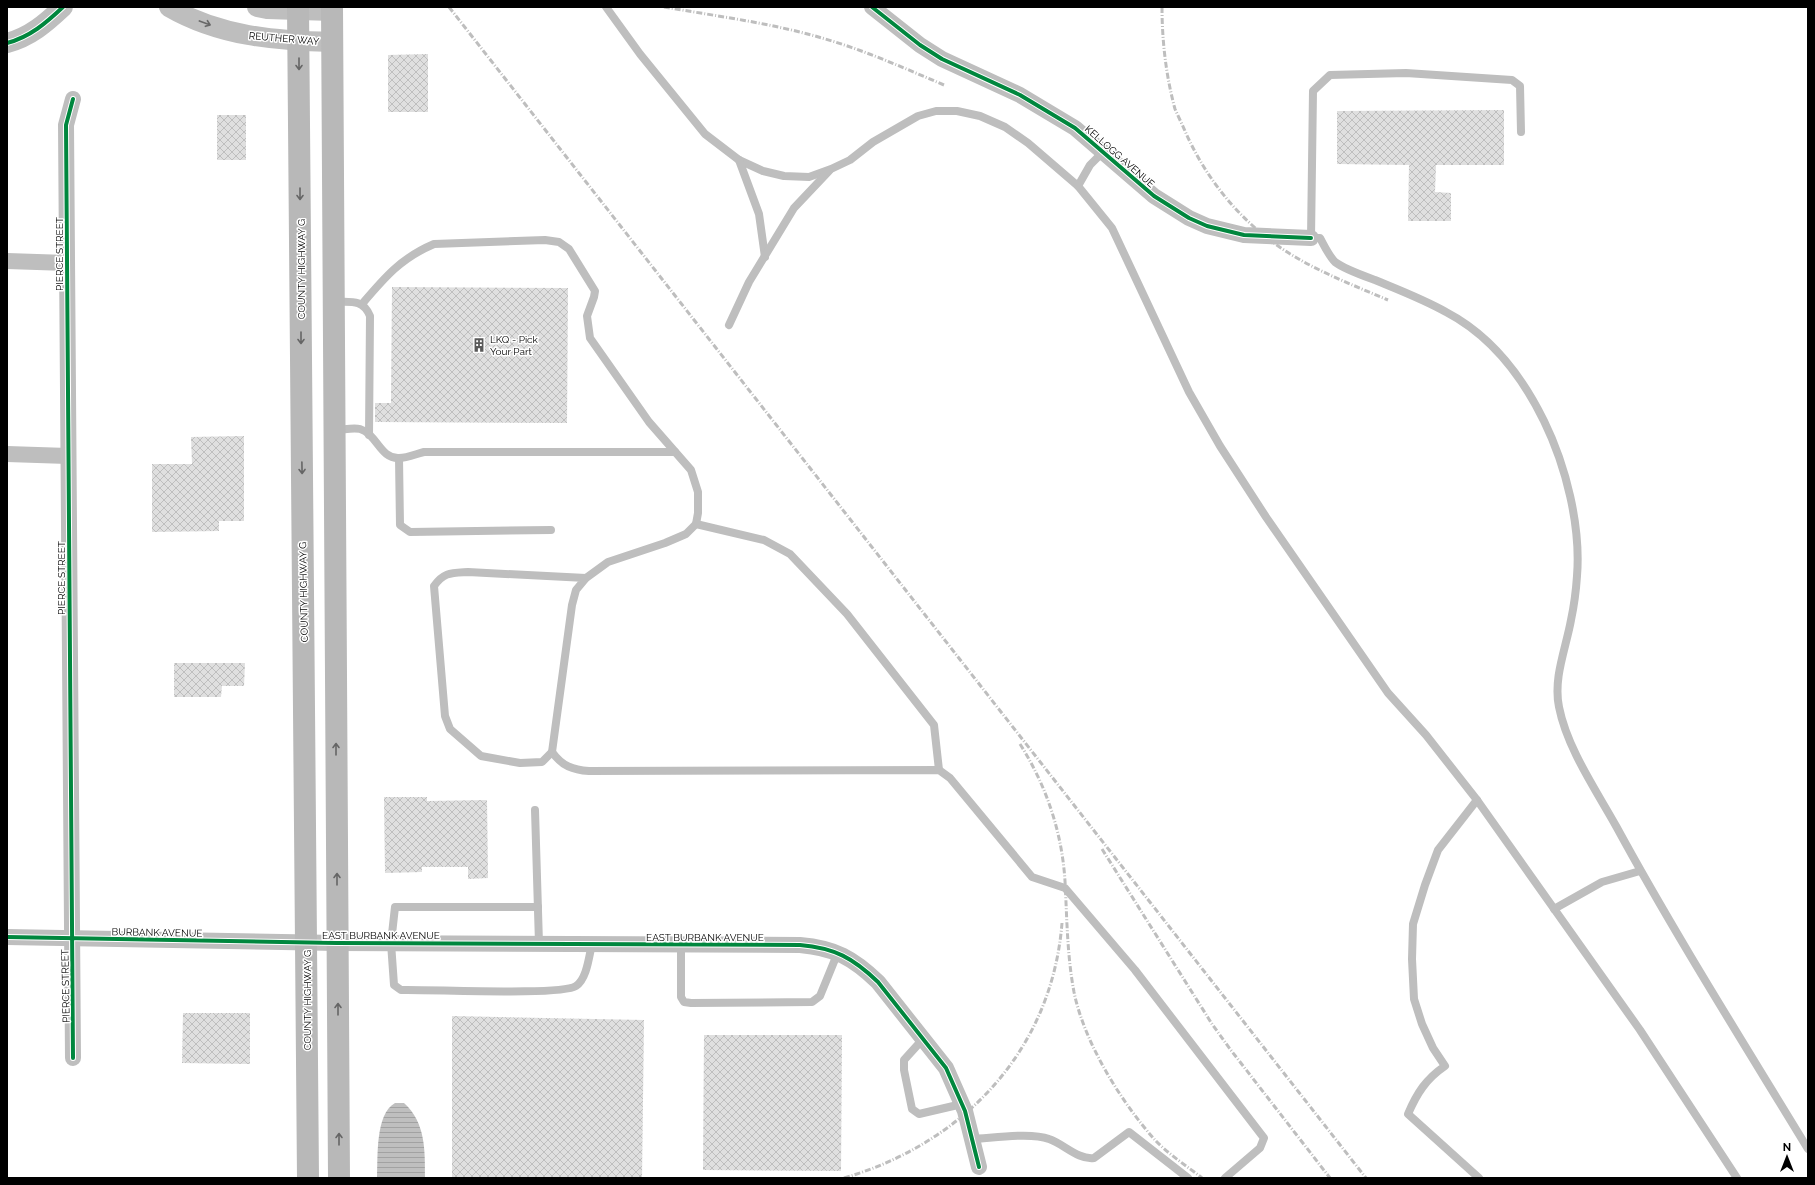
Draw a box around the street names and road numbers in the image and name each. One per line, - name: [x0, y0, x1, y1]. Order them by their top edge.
- street label: REUTHER WAY: [248, 30, 320, 47]
- street label: KELLOGG AVENUE: [1083, 123, 1157, 190]
- street label: PIERCE STREET: [54, 217, 65, 291]
- street label: COUNTY HIGHWAY G: [296, 219, 307, 319]
- street label: PIERCE STREET: [56, 541, 67, 615]
- street label: COUNTY HIGHWAY G: [297, 542, 310, 642]
- street label: BURBANK AVENUE: [112, 926, 202, 939]
- street label: EAST BURBANK AVENUE: [322, 930, 440, 941]
- street label: EAST BURBANK AVENUE: [646, 932, 764, 943]
- street label: PIERCE STREET: [59, 949, 72, 1023]
- street label: COUNTY HIGHWAY G: [302, 950, 313, 1050]

